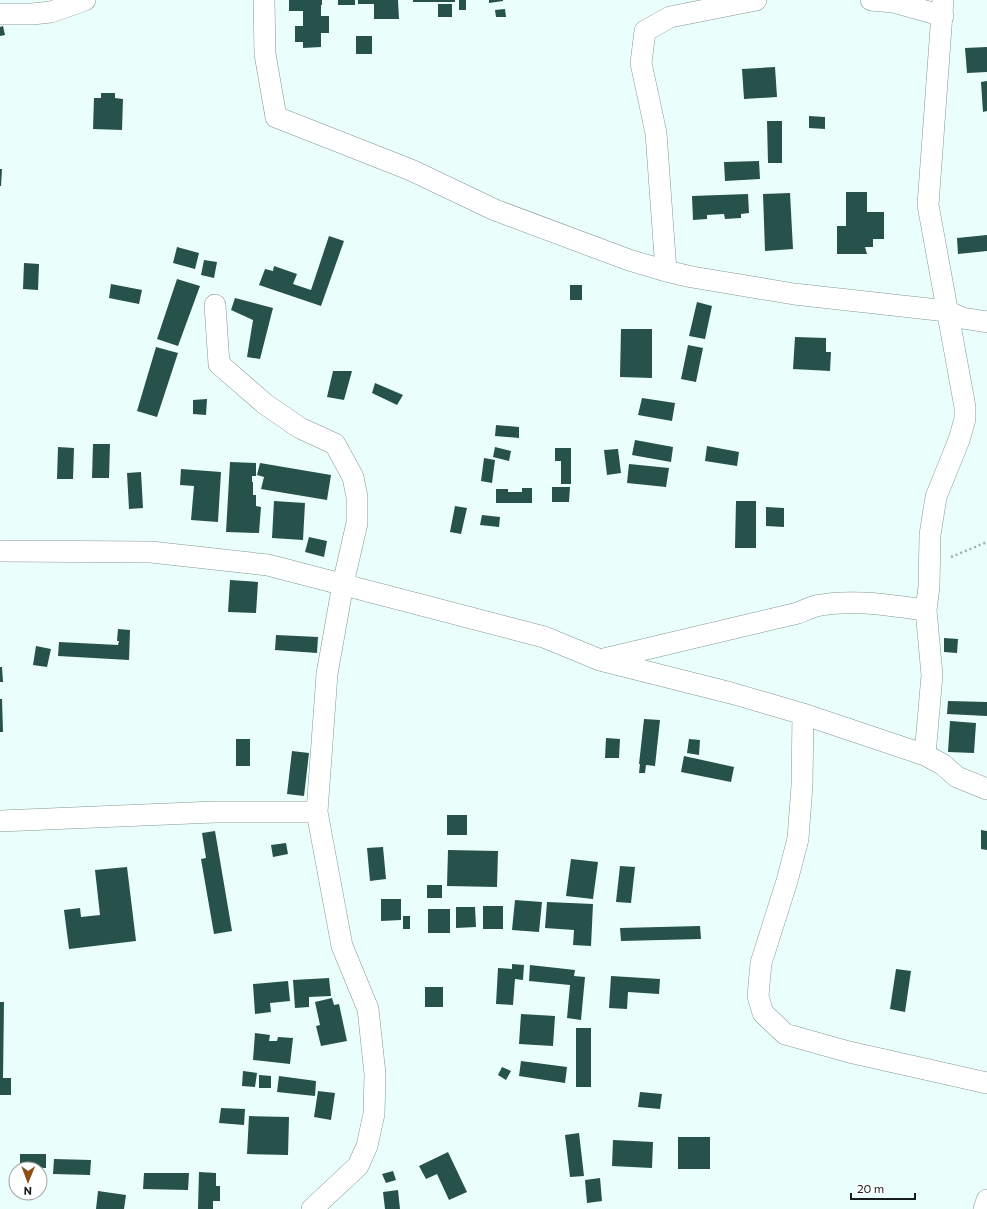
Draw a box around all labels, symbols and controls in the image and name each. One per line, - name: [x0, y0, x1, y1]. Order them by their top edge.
- north arrow: [8, 1161, 48, 1201]
- scale bar: [851, 1175, 915, 1201]
- text: 20 m: [857, 1181, 884, 1195]
- text: N: [24, 1185, 32, 1198]

